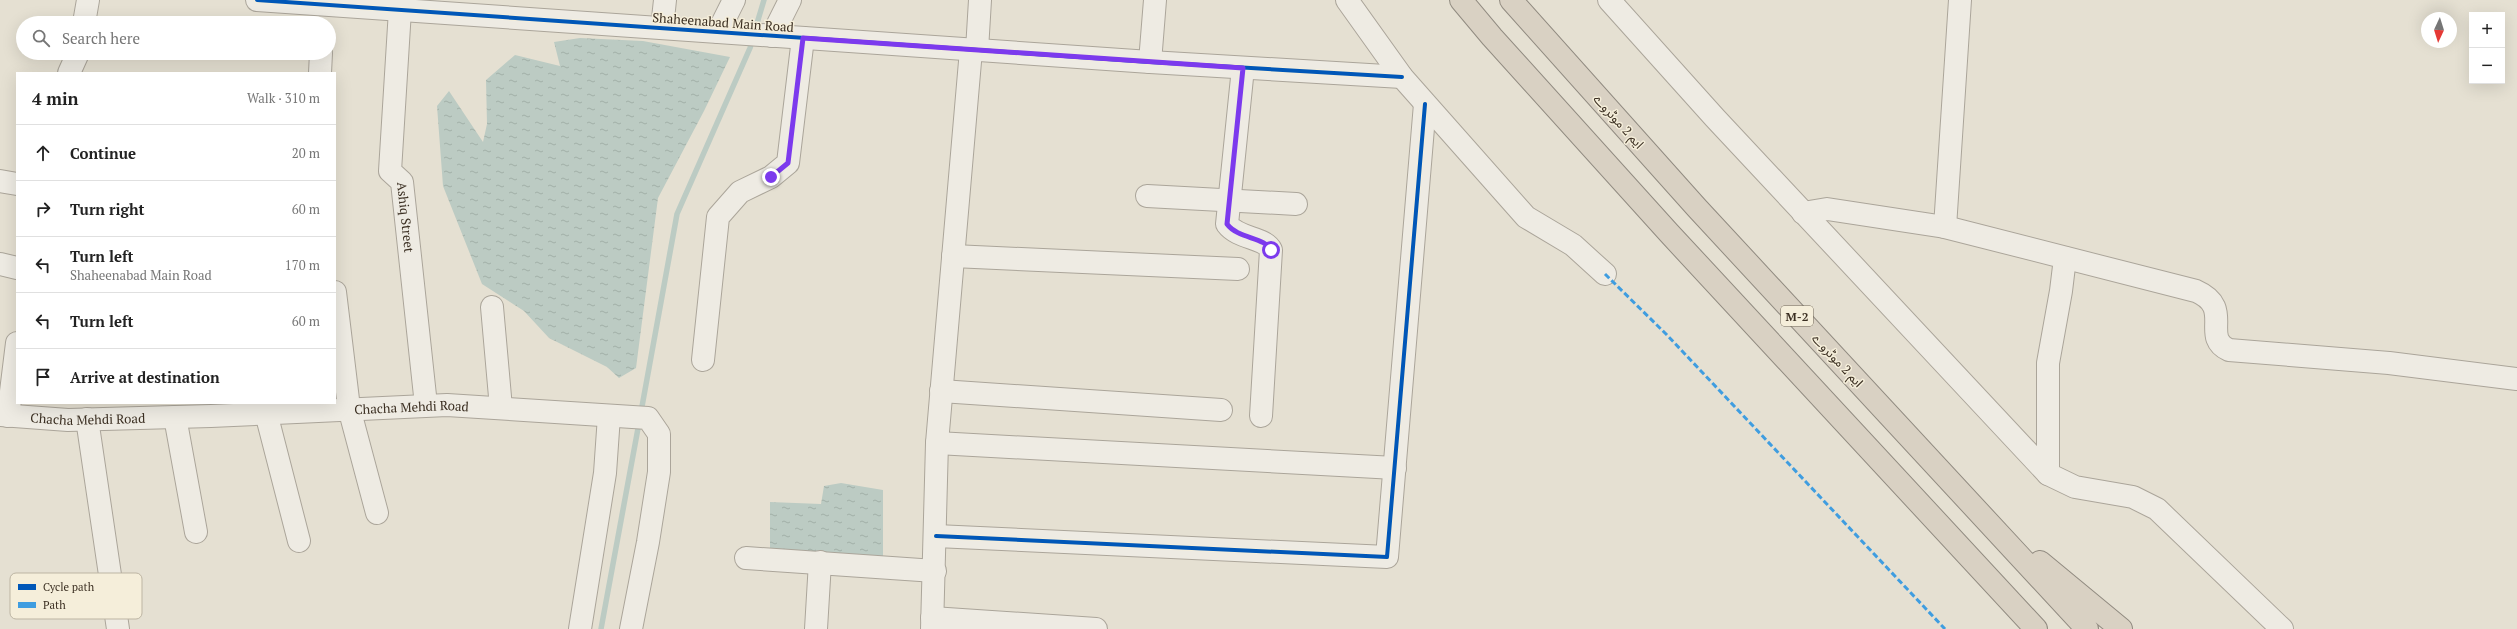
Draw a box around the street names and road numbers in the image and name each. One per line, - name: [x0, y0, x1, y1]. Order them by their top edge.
- street label: Shaheenabad Main Road: [652, 8, 794, 36]
- street label: ایم 2 موٹروے: [1588, 90, 1648, 153]
- street label: Ashiq Street: [393, 181, 419, 254]
- road number: M-2: [1781, 306, 1813, 326]
- street label: ایم 2 موٹروے: [1807, 329, 1868, 392]
- street label: Chacha Mehdi Road: [354, 396, 469, 418]
- street label: Chacha Mehdi Road: [30, 408, 145, 429]

